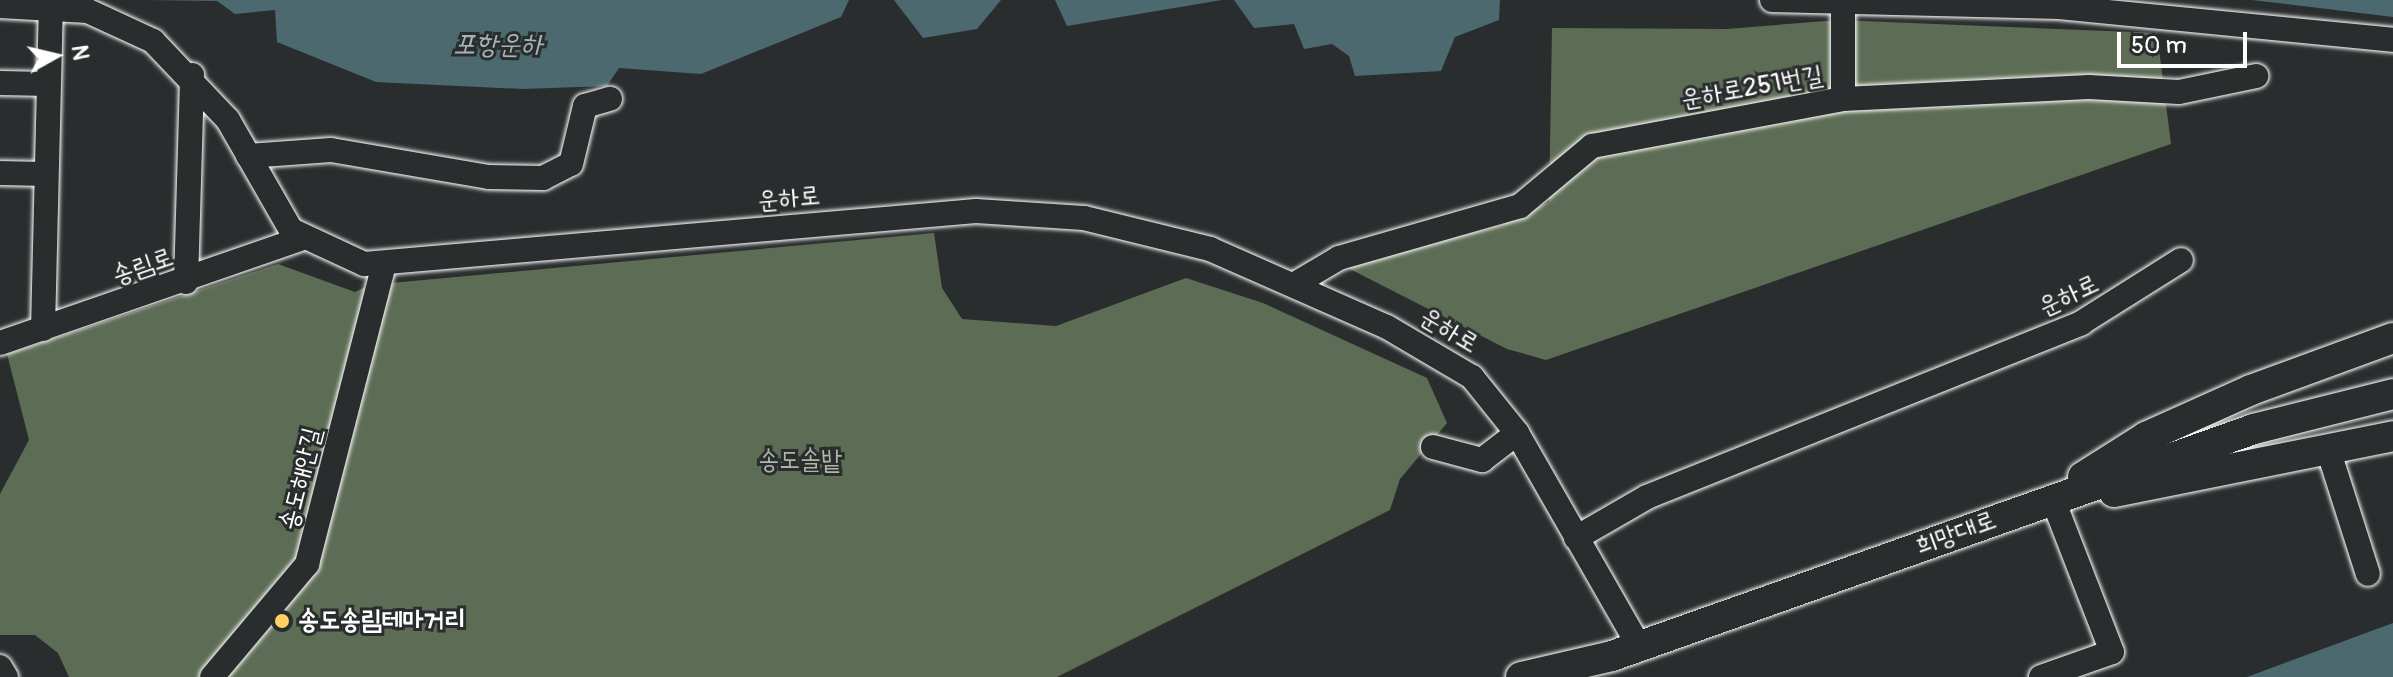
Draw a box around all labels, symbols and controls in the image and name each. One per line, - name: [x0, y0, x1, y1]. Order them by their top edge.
- north arrow: [16, 16, 96, 96]
- scale bar: [2121, 16, 2251, 66]
- water label: 포항운하: [453, 28, 543, 62]
- text: 50 m: [2131, 31, 2187, 60]
- text: N: [65, 43, 95, 62]
- street label: 운하로251번길: [1679, 60, 1825, 116]
- street label: 운하로: [756, 181, 822, 217]
- street label: 송림로: [108, 242, 178, 292]
- street label: 운하로: [2034, 269, 2104, 323]
- street label: 운하로: [1414, 301, 1484, 361]
- street label: 송도해안길: [273, 424, 329, 534]
- park label: 송도솔밭: [758, 445, 842, 477]
- street label: 희망대로: [1911, 505, 2001, 563]
- place label: 송도송림테마거리: [298, 605, 465, 637]
- marker: 송도송림테마거리: [273, 612, 291, 630]

